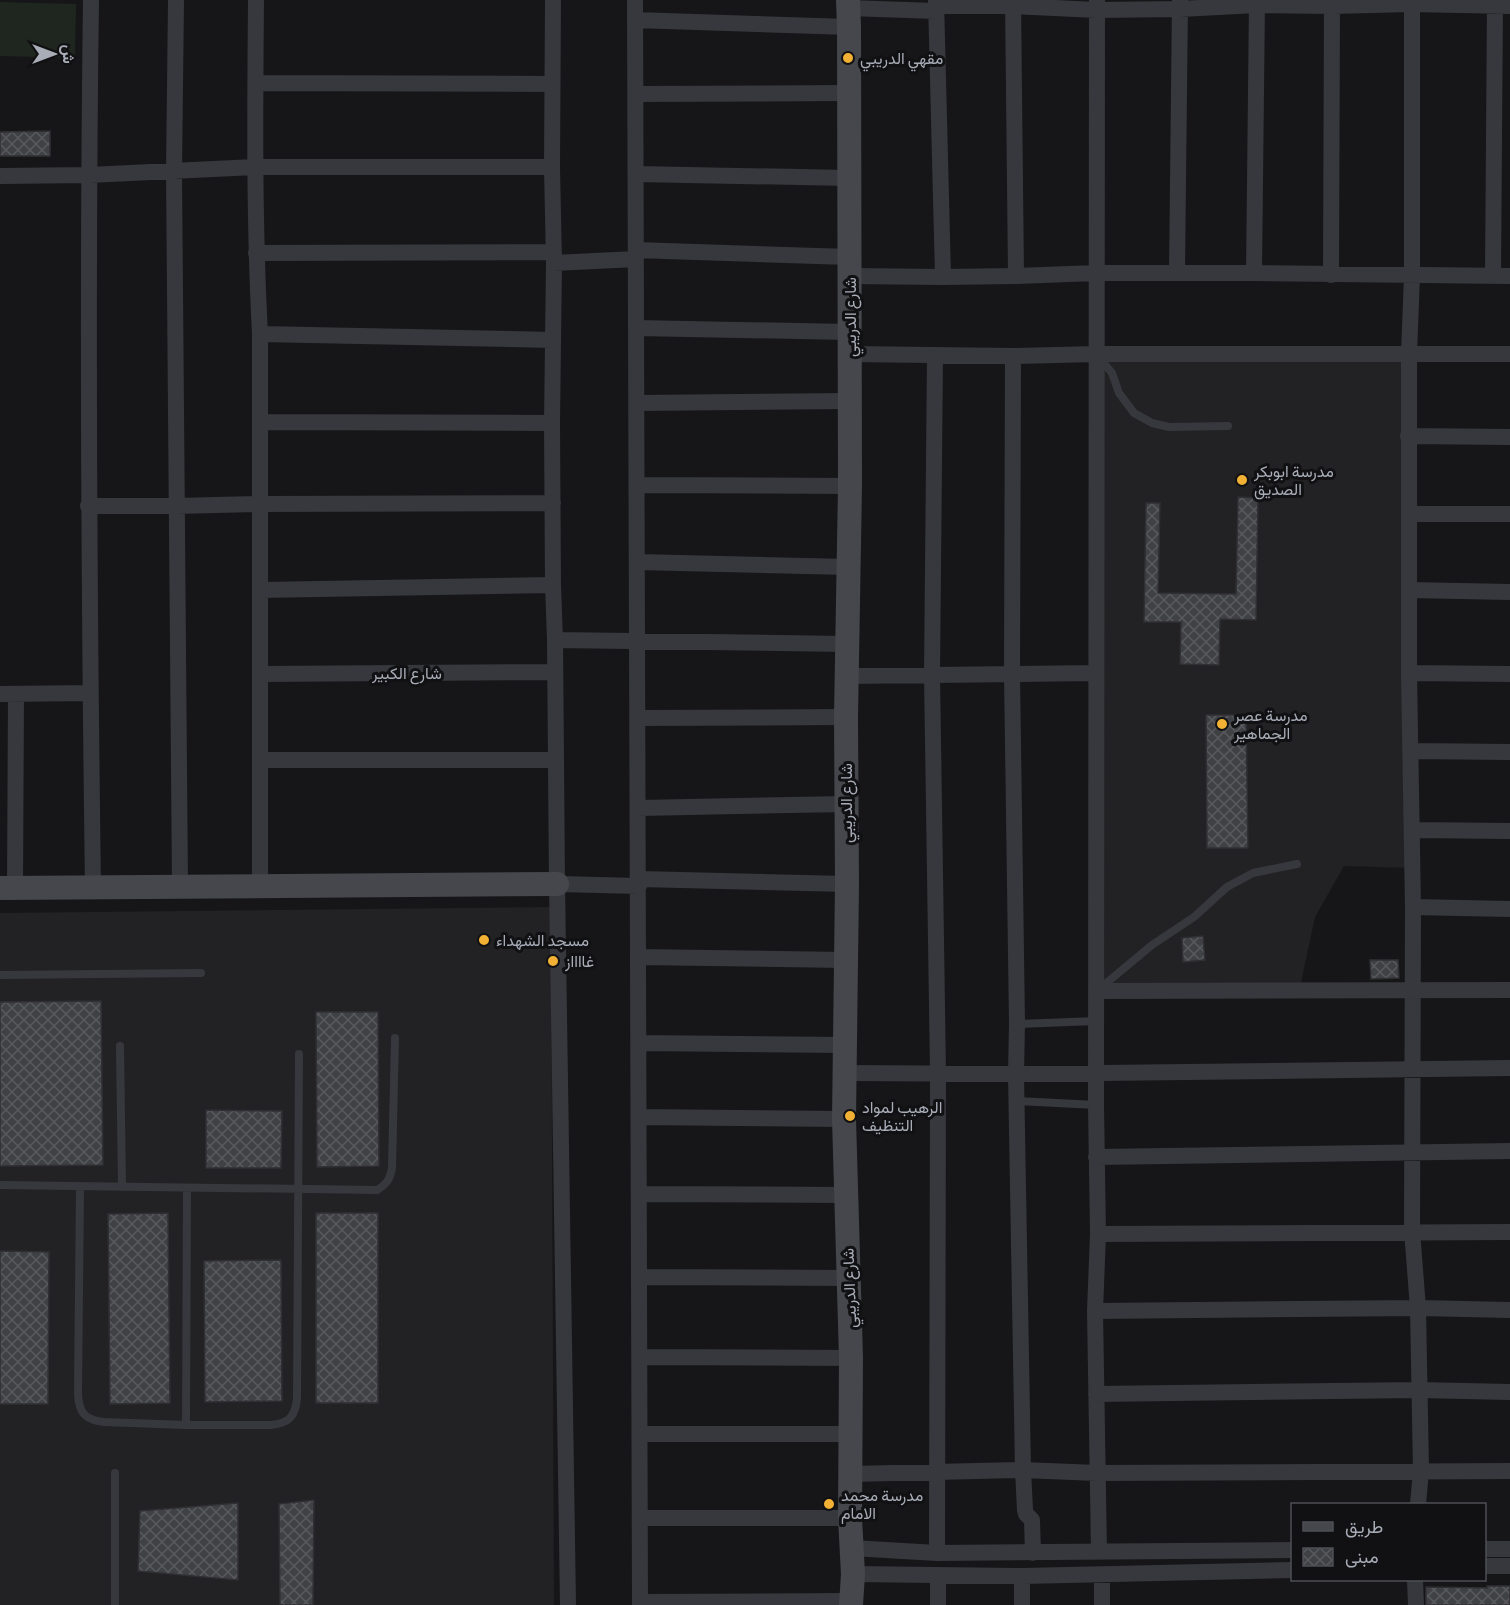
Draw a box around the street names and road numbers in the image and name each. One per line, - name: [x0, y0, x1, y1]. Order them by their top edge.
- street label: شارع الدريبي: [840, 277, 864, 357]
- street label: شارع الكبير: [371, 663, 442, 685]
- street label: شارع الدريبي: [836, 763, 860, 843]
- street label: شارع الدريبي: [838, 1248, 864, 1328]

